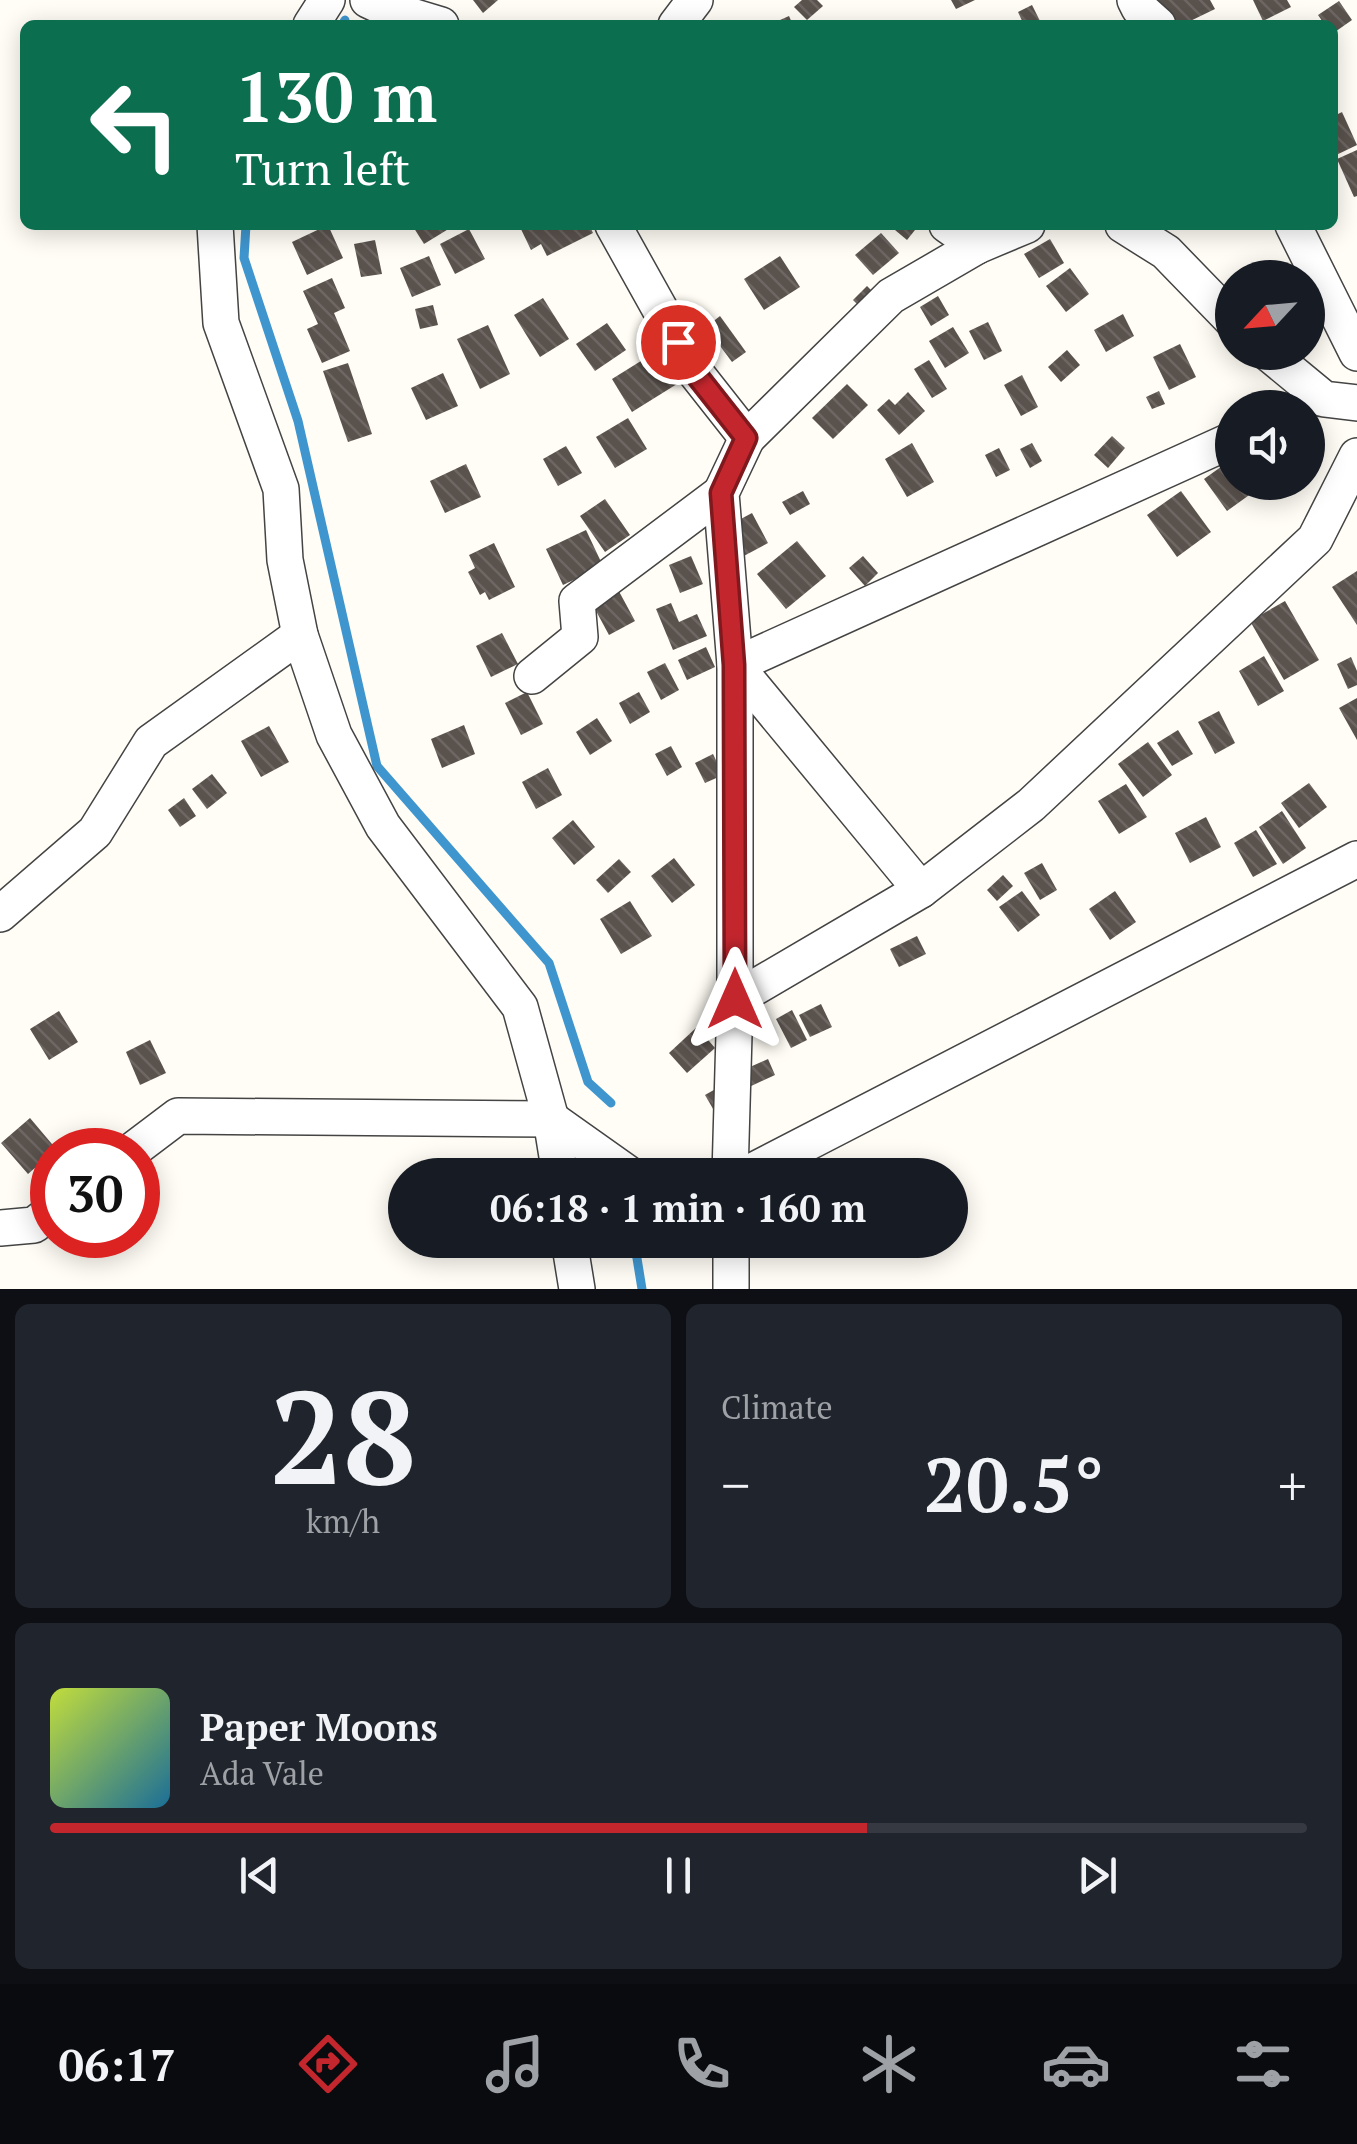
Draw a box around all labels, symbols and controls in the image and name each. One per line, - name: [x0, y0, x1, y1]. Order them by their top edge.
- text: 130 m: [235, 49, 437, 142]
- icon: left: [70, 60, 200, 190]
- text: Turn left: [235, 138, 410, 198]
- north arrow: [1215, 260, 1325, 370]
- map controls: [1215, 260, 1325, 500]
- pin: [636, 300, 721, 385]
- icon: arrive: [651, 315, 706, 370]
- button: sound: [1215, 390, 1325, 500]
- position arrow: [683, 947, 787, 1051]
- speed limit sign: 30: [30, 1128, 160, 1258]
- text: 06:18 · 1 min · 160 m: [490, 1183, 866, 1233]
- text: 28: [270, 1349, 416, 1521]
- text: Climate: [721, 1386, 833, 1428]
- text: 20.5°: [924, 1434, 1104, 1533]
- text: −: [721, 1448, 750, 1521]
- text: +: [1278, 1448, 1307, 1521]
- text: km/h: [306, 1500, 380, 1542]
- text: Paper Moons: [200, 1702, 438, 1752]
- text: Ada Vale: [200, 1752, 324, 1794]
- icon: previous: [232, 1848, 287, 1903]
- icon: pause: [651, 1848, 706, 1903]
- icon: next: [1070, 1848, 1125, 1903]
- icon: directions: [293, 2029, 363, 2099]
- icon: music: [480, 2029, 550, 2099]
- icon: phone: [667, 2029, 737, 2099]
- icon: climate: [854, 2029, 924, 2099]
- icon: car: [1041, 2029, 1111, 2099]
- icon: filters: [1228, 2029, 1298, 2099]
- text: 06:17: [59, 2034, 176, 2094]

